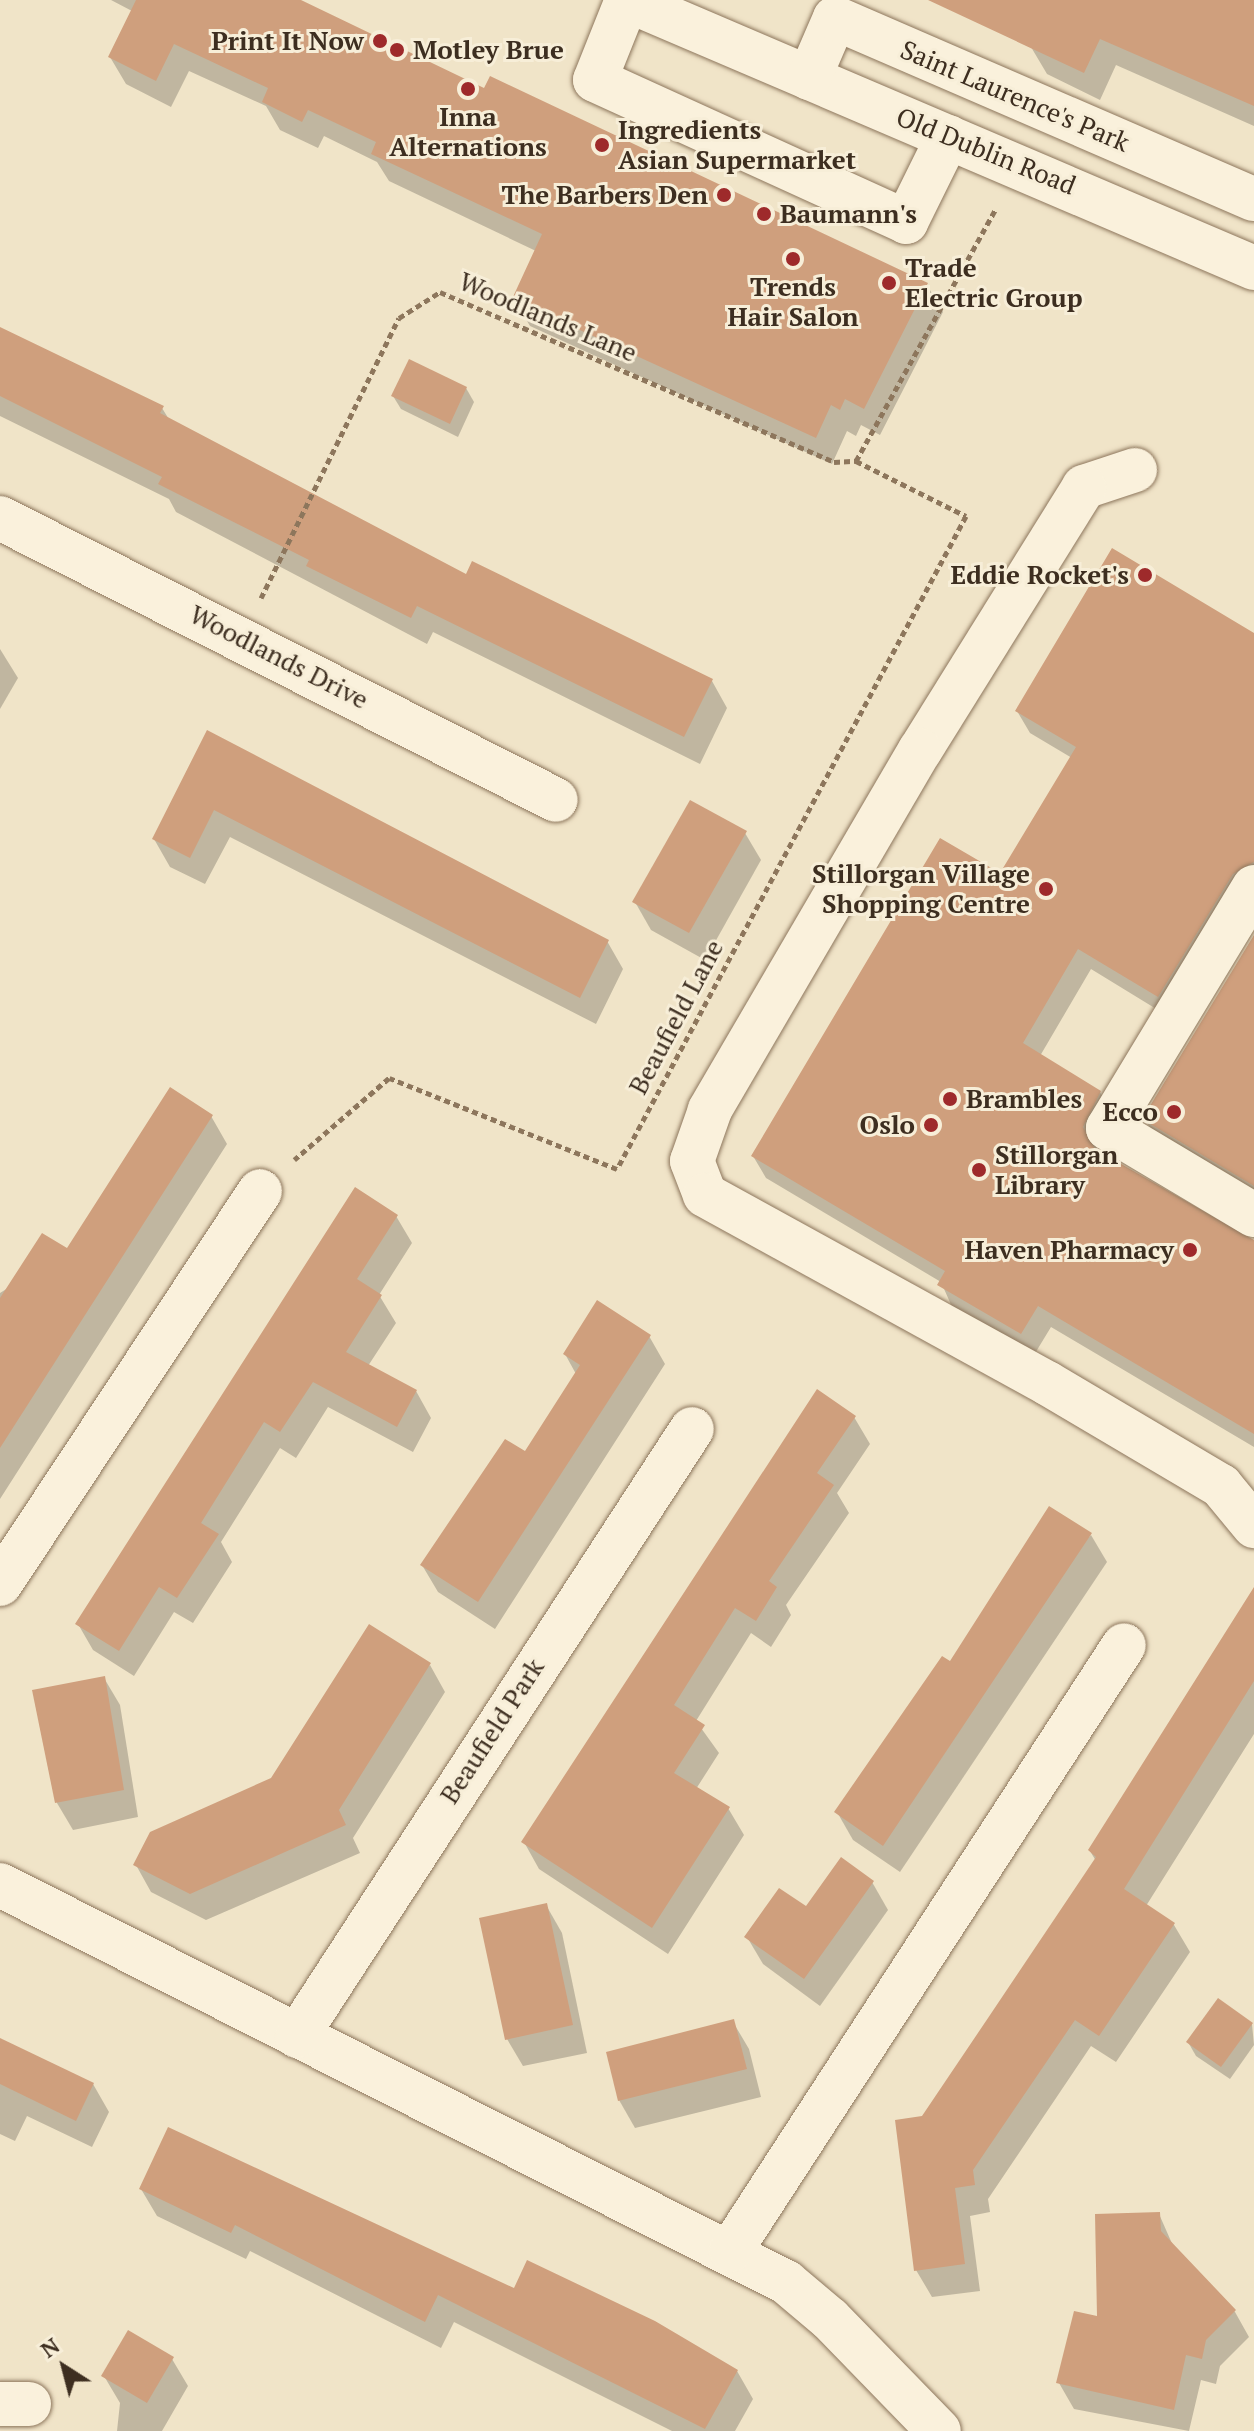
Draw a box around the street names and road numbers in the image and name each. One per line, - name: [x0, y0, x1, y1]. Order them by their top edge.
- street label: Saint Laurence's Park: [896, 34, 1134, 158]
- street label: Old Dublin Road: [892, 101, 1080, 201]
- street label: Woodlands Lane: [454, 265, 642, 369]
- street label: Woodlands Drive: [185, 599, 373, 715]
- street label: Beaufield Lane: [622, 934, 730, 1100]
- street label: Beaufield Park: [434, 1653, 550, 1809]

